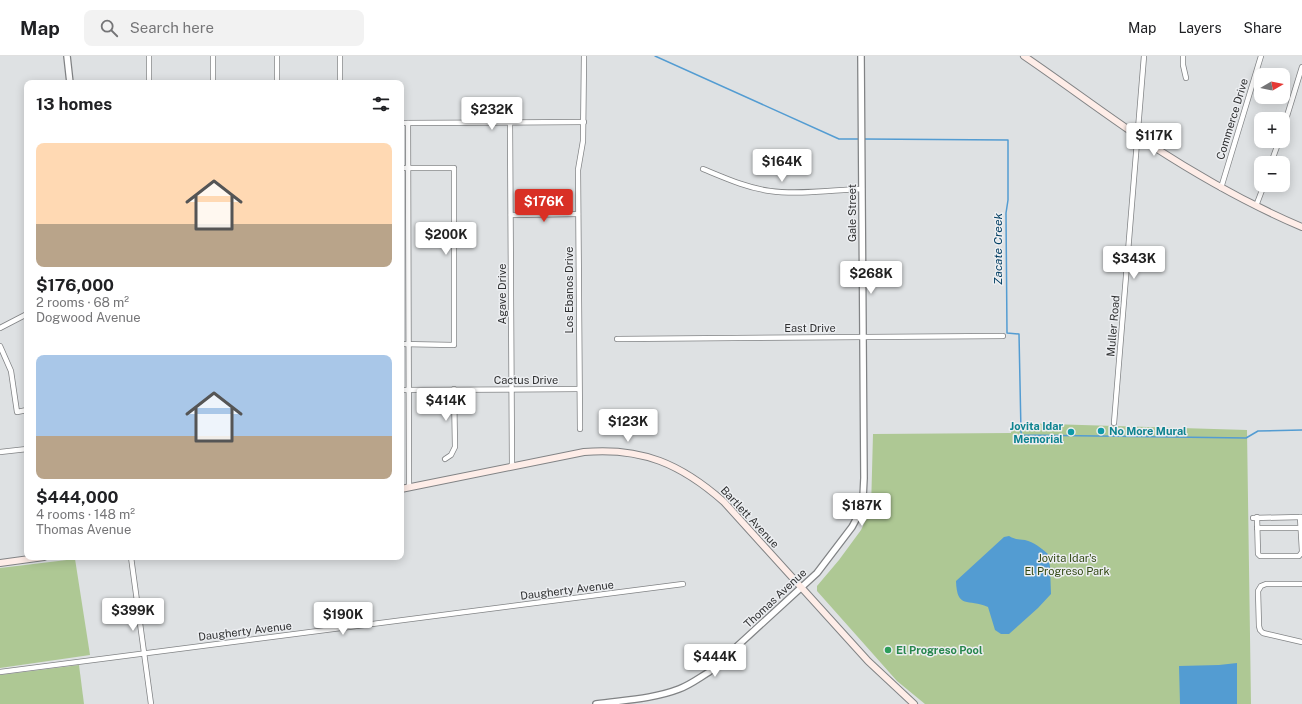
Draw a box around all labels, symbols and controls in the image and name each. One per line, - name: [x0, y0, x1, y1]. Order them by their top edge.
- search box: [84, 10, 364, 46]
- text: Map: [20, 17, 60, 39]
- icon: search: [98, 17, 120, 39]
- text: Search here: [130, 19, 214, 36]
- text: Map: [1128, 20, 1156, 36]
- text: Layers: [1178, 20, 1222, 36]
- text: Share: [1244, 20, 1282, 36]
- north arrow: [1254, 68, 1290, 104]
- map controls: [1254, 68, 1290, 192]
- street label: Commerce Drive: [1214, 77, 1250, 161]
- icon: filters: [370, 93, 392, 115]
- text: 13 homes: [36, 94, 112, 114]
- pin: $232K: [464, 97, 520, 131]
- text: $232K: [470, 102, 514, 117]
- button: +: [1254, 112, 1290, 148]
- pin: $117K: [1126, 123, 1182, 157]
- text: $117K: [1135, 128, 1173, 143]
- pin: $164K: [754, 149, 810, 183]
- text: $164K: [762, 154, 802, 169]
- button: −: [1254, 156, 1290, 192]
- icon: home: [178, 169, 250, 241]
- street label: Gale Street: [846, 184, 858, 242]
- pin: $176K: [516, 189, 572, 223]
- text: $176K: [524, 194, 564, 209]
- water label: Zacate Creek: [991, 213, 1005, 285]
- pin: $200K: [418, 222, 474, 256]
- text: $200K: [424, 227, 468, 242]
- pin: $343K: [1106, 246, 1162, 280]
- street label: Los Ebanos Drive: [563, 247, 575, 333]
- text: $343K: [1112, 251, 1156, 266]
- pin: $268K: [843, 261, 899, 295]
- street label: Agave Drive: [496, 264, 508, 324]
- text: $268K: [849, 266, 893, 281]
- text: $176,000: [36, 275, 114, 295]
- text: 2 rooms · 68 m²: [36, 295, 129, 310]
- street label: Muller Road: [1104, 295, 1122, 357]
- text: Dogwood Avenue: [36, 310, 141, 325]
- street label: East Drive: [784, 322, 836, 334]
- street label: Cactus Drive: [494, 374, 558, 386]
- icon: home: [178, 381, 250, 453]
- pin: $414K: [418, 388, 474, 422]
- text: $414K: [426, 393, 466, 408]
- pin: $123K: [600, 409, 656, 443]
- text: $123K: [608, 414, 648, 429]
- place label: Jovita Idar Memorial: [1010, 420, 1063, 445]
- place label: No More Mural: [1109, 425, 1187, 437]
- marker: No More Mural: [1096, 426, 1106, 436]
- marker: Jovita Idar Memorial: [1066, 427, 1076, 437]
- street label: Bartlett Avenue: [719, 484, 781, 550]
- text: $444,000: [36, 487, 119, 507]
- pin: $187K: [834, 493, 890, 527]
- text: $187K: [842, 498, 882, 513]
- text: 4 rooms · 148 m²: [36, 507, 135, 522]
- text: Thomas Avenue: [36, 522, 131, 537]
- park label: Jovita Idar's El Progreso Park: [1024, 552, 1110, 577]
- street label: Thomas Avenue: [741, 566, 809, 630]
- street label: Daugherty Avenue: [520, 578, 614, 602]
- pin: $399K: [105, 598, 161, 632]
- pin: $190K: [315, 602, 371, 636]
- text: $399K: [111, 603, 155, 618]
- text: $190K: [323, 607, 363, 622]
- street label: Daugherty Avenue: [198, 619, 292, 643]
- pin: $444K: [687, 644, 743, 678]
- place label: El Progreso Pool: [896, 644, 983, 656]
- marker: El Progreso Pool: [883, 645, 893, 655]
- text: $444K: [693, 649, 737, 664]

